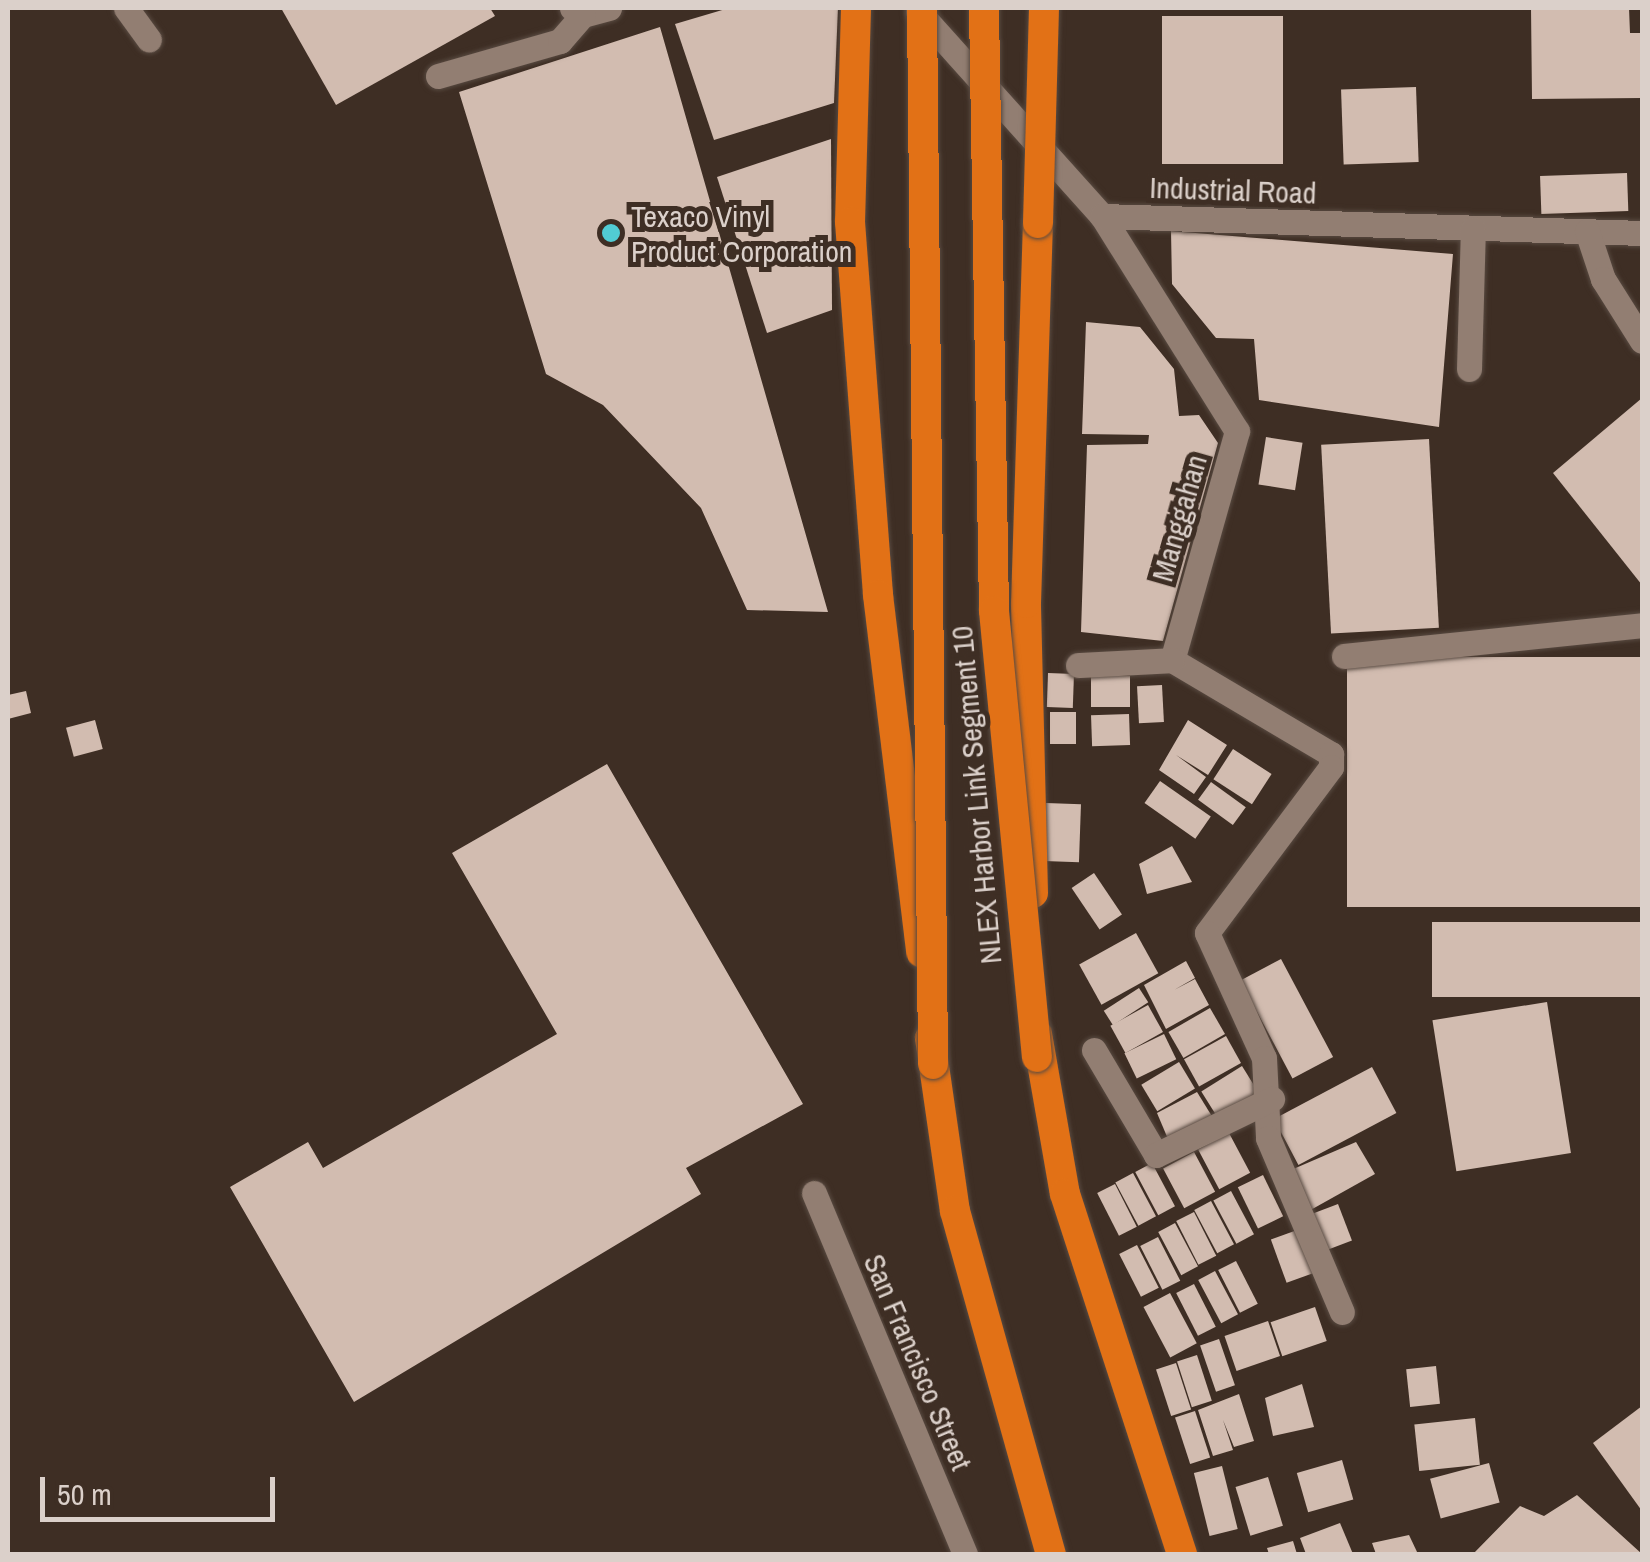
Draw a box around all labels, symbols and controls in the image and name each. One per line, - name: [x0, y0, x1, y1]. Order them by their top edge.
- street label: Industrial Road: [1149, 169, 1317, 211]
- place label: Texaco Vinyl Product Corporation: [631, 198, 853, 268]
- marker: Texaco Vinyl Product Corporation: [600, 222, 622, 244]
- street label: Manggahan: [1144, 451, 1214, 585]
- street label: NLEX Harbor Link Segment 10: [943, 625, 1009, 965]
- street label: San Francisco Street: [856, 1249, 980, 1475]
- scale bar: [45, 1457, 280, 1519]
- text: 50 m: [57, 1474, 112, 1514]

